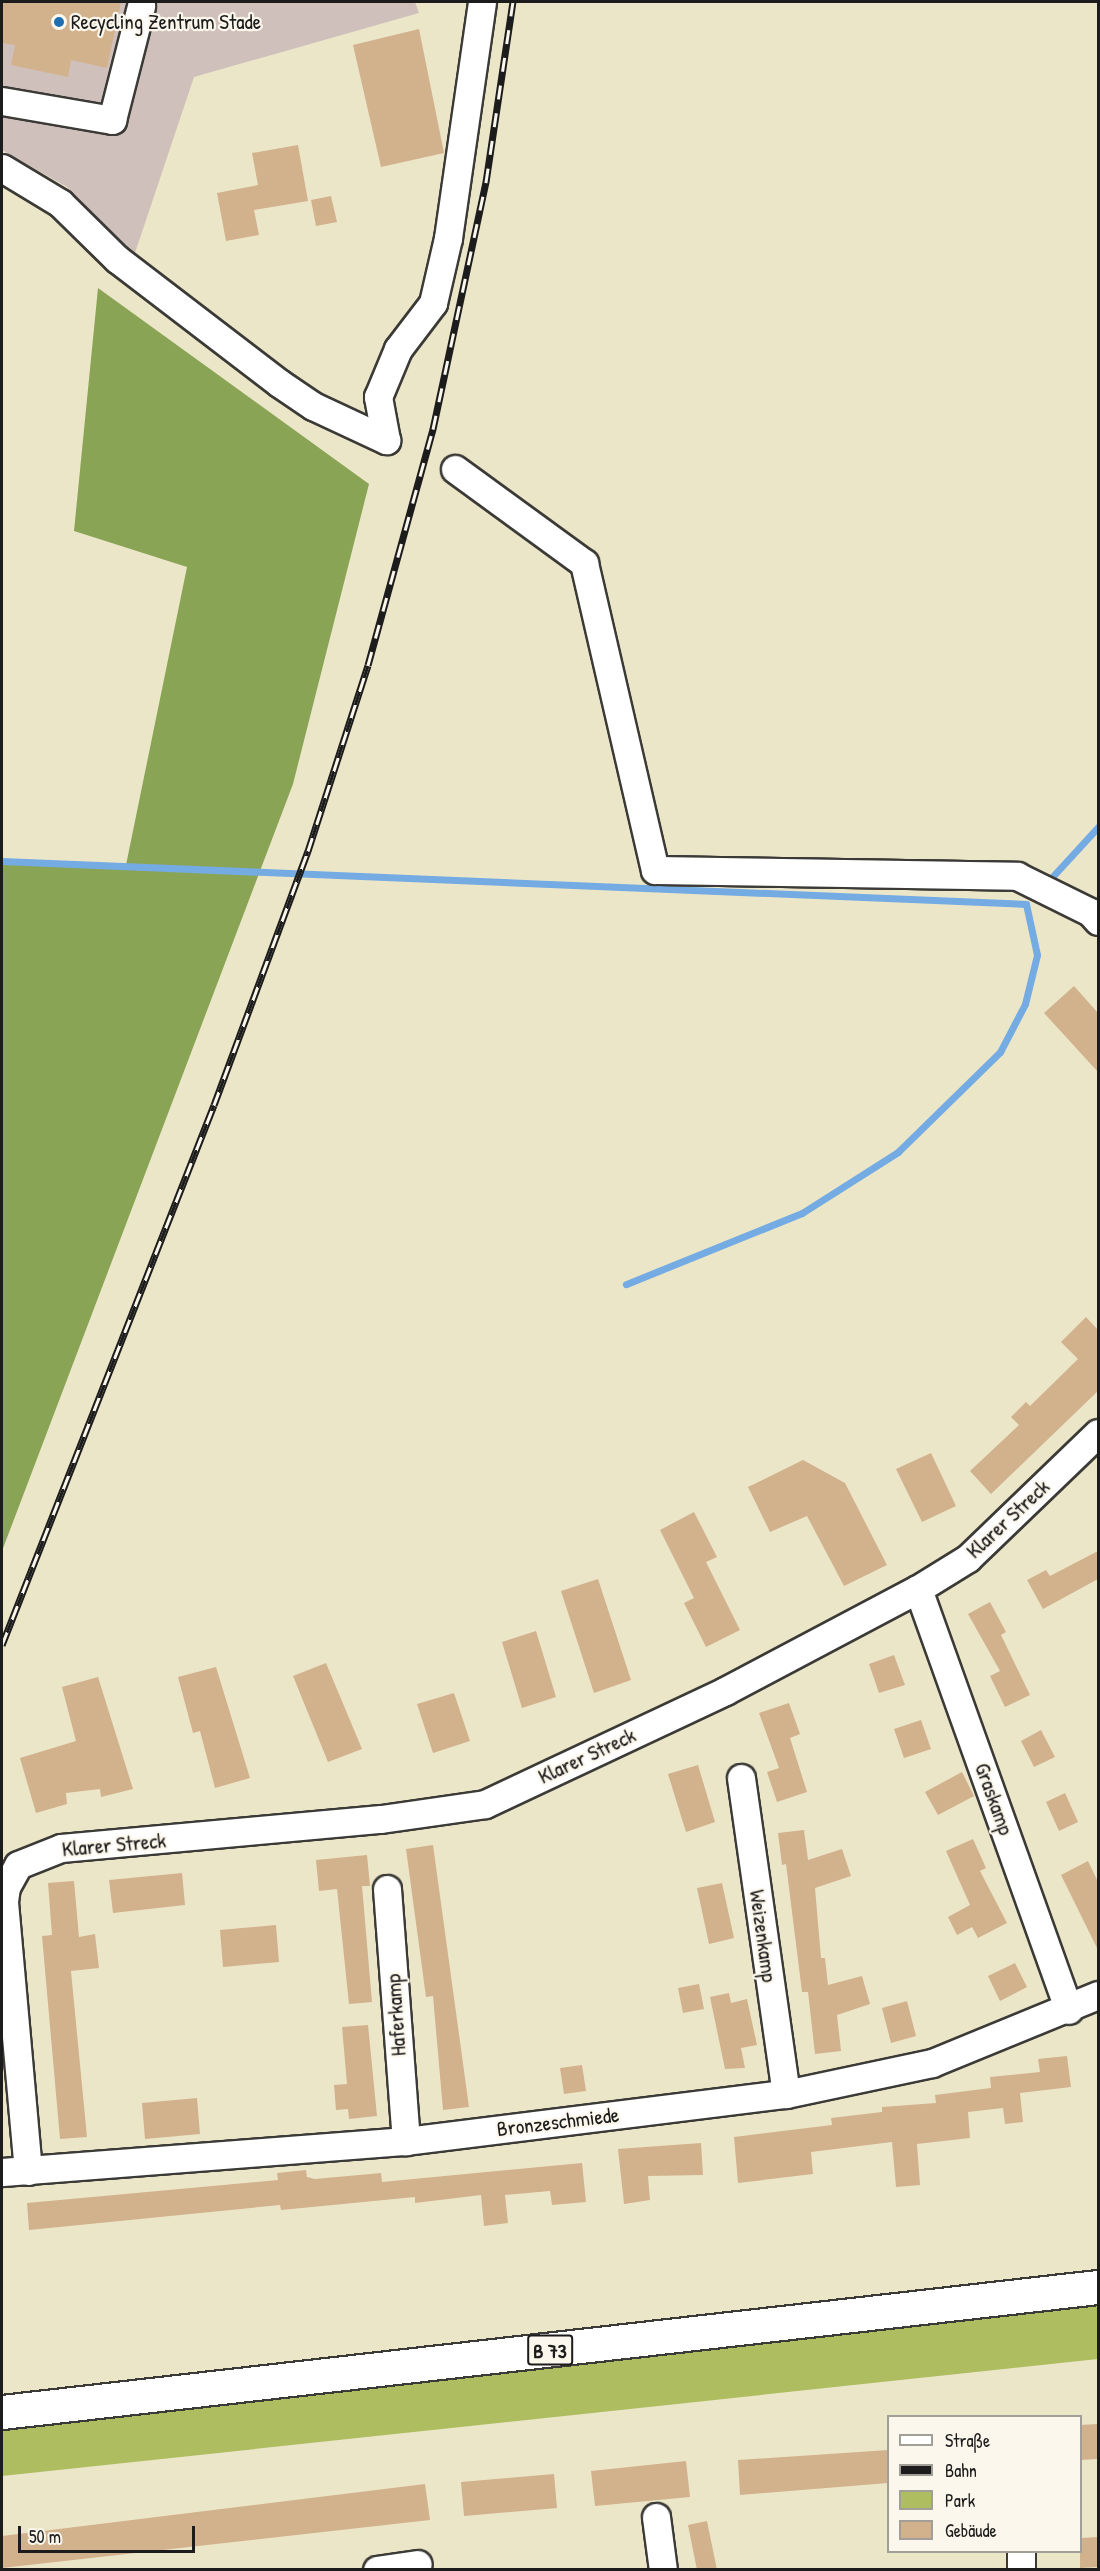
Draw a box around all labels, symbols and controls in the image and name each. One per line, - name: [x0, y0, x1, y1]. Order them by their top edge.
- place label: Recycling Zentrum Stade: [71, 9, 261, 35]
- marker: Recycling Zentrum Stade: [52, 15, 66, 29]
- street label: Klarer Streck: [961, 1474, 1055, 1564]
- street label: Klarer Streck: [534, 1723, 640, 1789]
- street label: Graskamp: [969, 1760, 1019, 1838]
- street label: Klarer Streck: [61, 1828, 167, 1862]
- street label: Weizenkamp: [744, 1888, 782, 1984]
- street label: Haferkamp: [381, 1973, 411, 2057]
- street label: Bronzeschmiede: [495, 2102, 621, 2142]
- road number: B 73: [526, 2333, 574, 2367]
- legend: [887, 2415, 1082, 2553]
- text: Straße: [945, 2428, 990, 2453]
- text: Bahn: [945, 2458, 977, 2483]
- text: Park: [945, 2488, 975, 2513]
- scale bar: [21, 2514, 198, 2552]
- text: Gebäude: [945, 2518, 997, 2543]
- text: 50 m: [29, 2524, 61, 2549]

